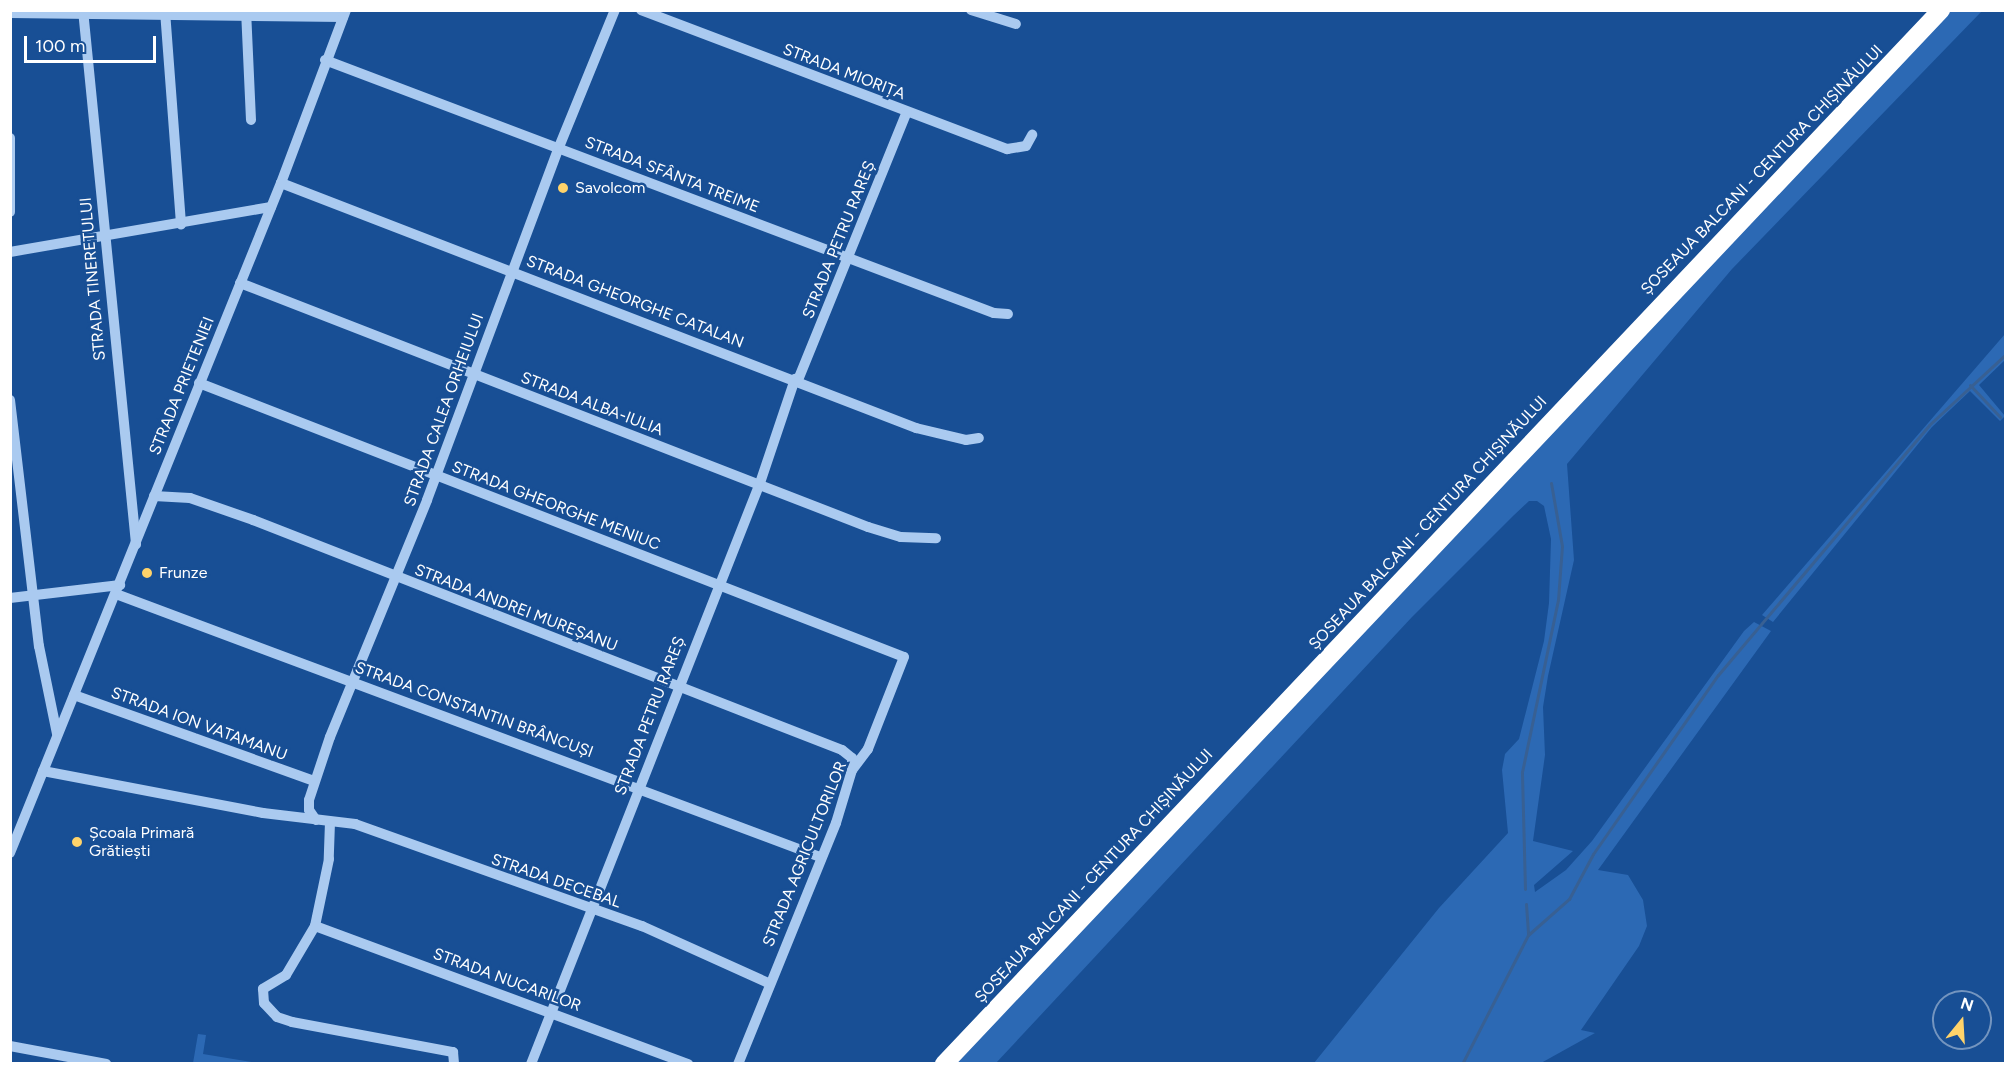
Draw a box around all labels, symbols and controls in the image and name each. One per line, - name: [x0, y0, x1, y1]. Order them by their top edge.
- scale bar: [27, 24, 159, 62]
- text: 100 m: [35, 35, 85, 57]
- street label: STRADA MIORIȚA: [780, 40, 908, 104]
- street label: ȘOSEAUA BALCANI - CENTURA CHIȘINĂULUI: [1637, 41, 1887, 299]
- street label: STRADA SFÂNTA TREIME: [582, 133, 762, 217]
- street label: STRADA PETRU RAREȘ: [799, 158, 879, 322]
- place label: Savolcom: [575, 178, 645, 198]
- marker: Savolcom: [556, 181, 570, 195]
- street label: STRADA TINERETULUI: [76, 197, 110, 361]
- street label: STRADA GHEORGHE CATALAN: [524, 252, 746, 352]
- street label: STRADA CALEA ORHEIULUI: [400, 311, 488, 509]
- street label: STRADA PRIETENIEI: [146, 314, 218, 458]
- street label: STRADA ALBA-IULIA: [518, 368, 666, 440]
- street label: ȘOSEAUA BALCANI - CENTURA CHIȘINĂULUI: [1305, 392, 1551, 654]
- street label: STRADA GHEORGHE MENIUC: [449, 457, 663, 555]
- street label: STRADA ANDREI MUREȘANU: [412, 560, 620, 656]
- place label: Frunze: [159, 563, 207, 583]
- marker: Frunze: [140, 566, 154, 580]
- street label: STRADA PETRU RAREȘ: [611, 634, 689, 798]
- street label: STRADA CONSTANTIN BRÂNCUȘI: [352, 658, 596, 762]
- street label: STRADA ION VATAMANU: [108, 683, 290, 765]
- street label: ȘOSEAUA BALCANI - CENTURA CHIȘINĂULUI: [971, 745, 1217, 1007]
- street label: STRADA AGRICULTORILOR: [759, 758, 851, 950]
- place label: Școala Primară Grătiești: [89, 823, 194, 861]
- marker: Școala Primară Grătiești: [70, 835, 84, 849]
- street label: STRADA DECEBAL: [489, 850, 623, 912]
- street label: STRADA NUCARILOR: [430, 944, 584, 1016]
- north arrow: [1932, 990, 1992, 1050]
- text: N: [1958, 993, 1976, 1015]

